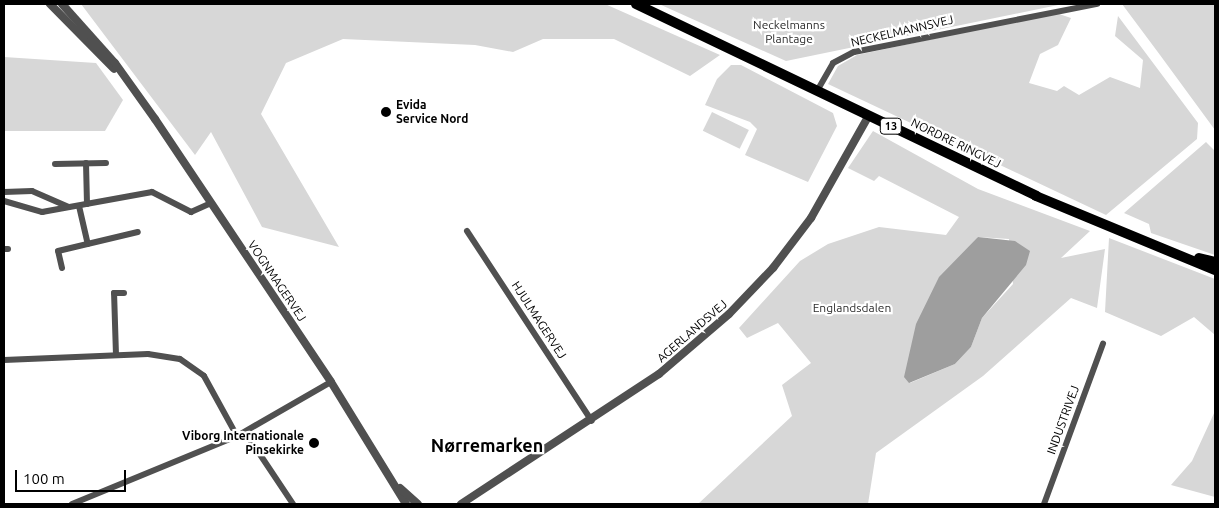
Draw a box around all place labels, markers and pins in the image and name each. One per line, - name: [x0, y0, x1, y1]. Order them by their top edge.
- place label: Evida Service Nord: [396, 98, 468, 126]
- marker: Evida Service Nord: [380, 106, 392, 118]
- place label: Viborg Internationale Pinsekirke: [182, 429, 304, 457]
- marker: Viborg Internationale Pinsekirke: [308, 437, 320, 449]

